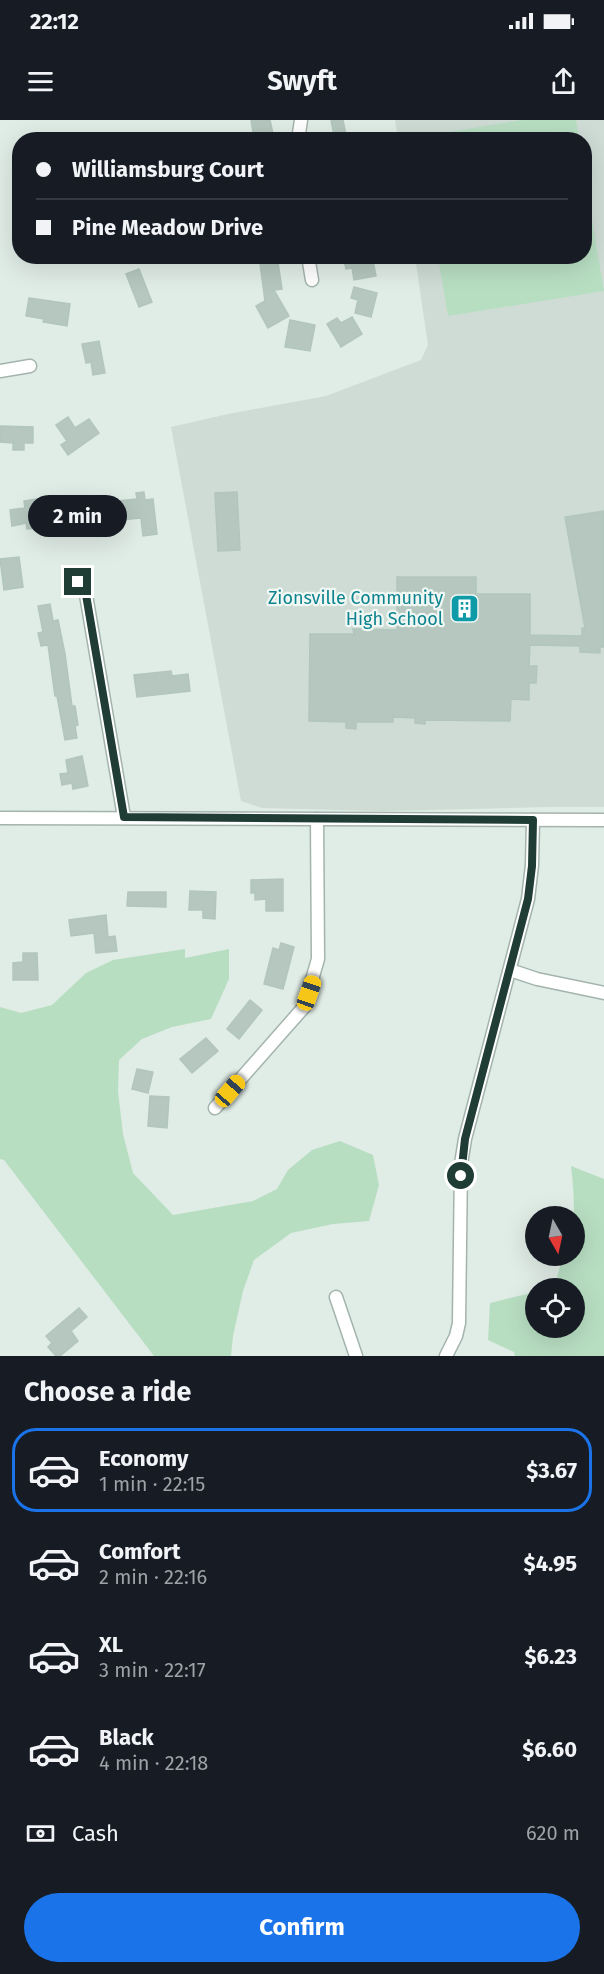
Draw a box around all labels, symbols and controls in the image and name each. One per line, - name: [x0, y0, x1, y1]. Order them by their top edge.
- text: 22:12: [30, 8, 79, 35]
- icon: menu: [24, 65, 57, 98]
- text: Swyft: [267, 65, 337, 97]
- icon: share: [547, 65, 580, 98]
- text: Williamsburg Court: [72, 156, 264, 183]
- text: Pine Meadow Drive: [72, 214, 263, 241]
- callout: 2 min: [28, 495, 128, 537]
- text: 2 min: [53, 504, 102, 528]
- route end: [64, 568, 91, 595]
- place label: Zionsville Community High School: [268, 587, 443, 630]
- building icon: Zionsville Community High School: [448, 592, 480, 624]
- car: [295, 973, 323, 1013]
- car: [211, 1072, 249, 1110]
- route start: [447, 1162, 474, 1189]
- north arrow: [525, 1206, 585, 1266]
- map controls: [525, 1206, 585, 1338]
- button: locate: [525, 1278, 585, 1338]
- text: Choose a ride: [24, 1376, 191, 1408]
- icon: car: [27, 1443, 81, 1497]
- text: Economy: [99, 1445, 188, 1472]
- text: $3.67: [526, 1457, 577, 1484]
- text: 1 min · 22:15: [99, 1472, 205, 1496]
- icon: car: [27, 1536, 81, 1590]
- text: Comfort: [99, 1538, 180, 1565]
- text: $4.95: [524, 1550, 577, 1577]
- text: 2 min · 22:16: [99, 1565, 207, 1589]
- icon: car: [27, 1629, 81, 1683]
- text: XL: [99, 1631, 123, 1658]
- text: $6.23: [525, 1643, 577, 1670]
- text: 3 min · 22:17: [99, 1658, 206, 1682]
- icon: car: [27, 1722, 81, 1776]
- text: Black: [99, 1724, 154, 1751]
- text: $6.60: [522, 1736, 577, 1763]
- text: 4 min · 22:18: [99, 1751, 208, 1775]
- icon: cash: [24, 1817, 57, 1850]
- text: Cash: [72, 1820, 119, 1847]
- text: 620 m: [526, 1821, 580, 1845]
- button: Confirm: [24, 1893, 580, 1962]

